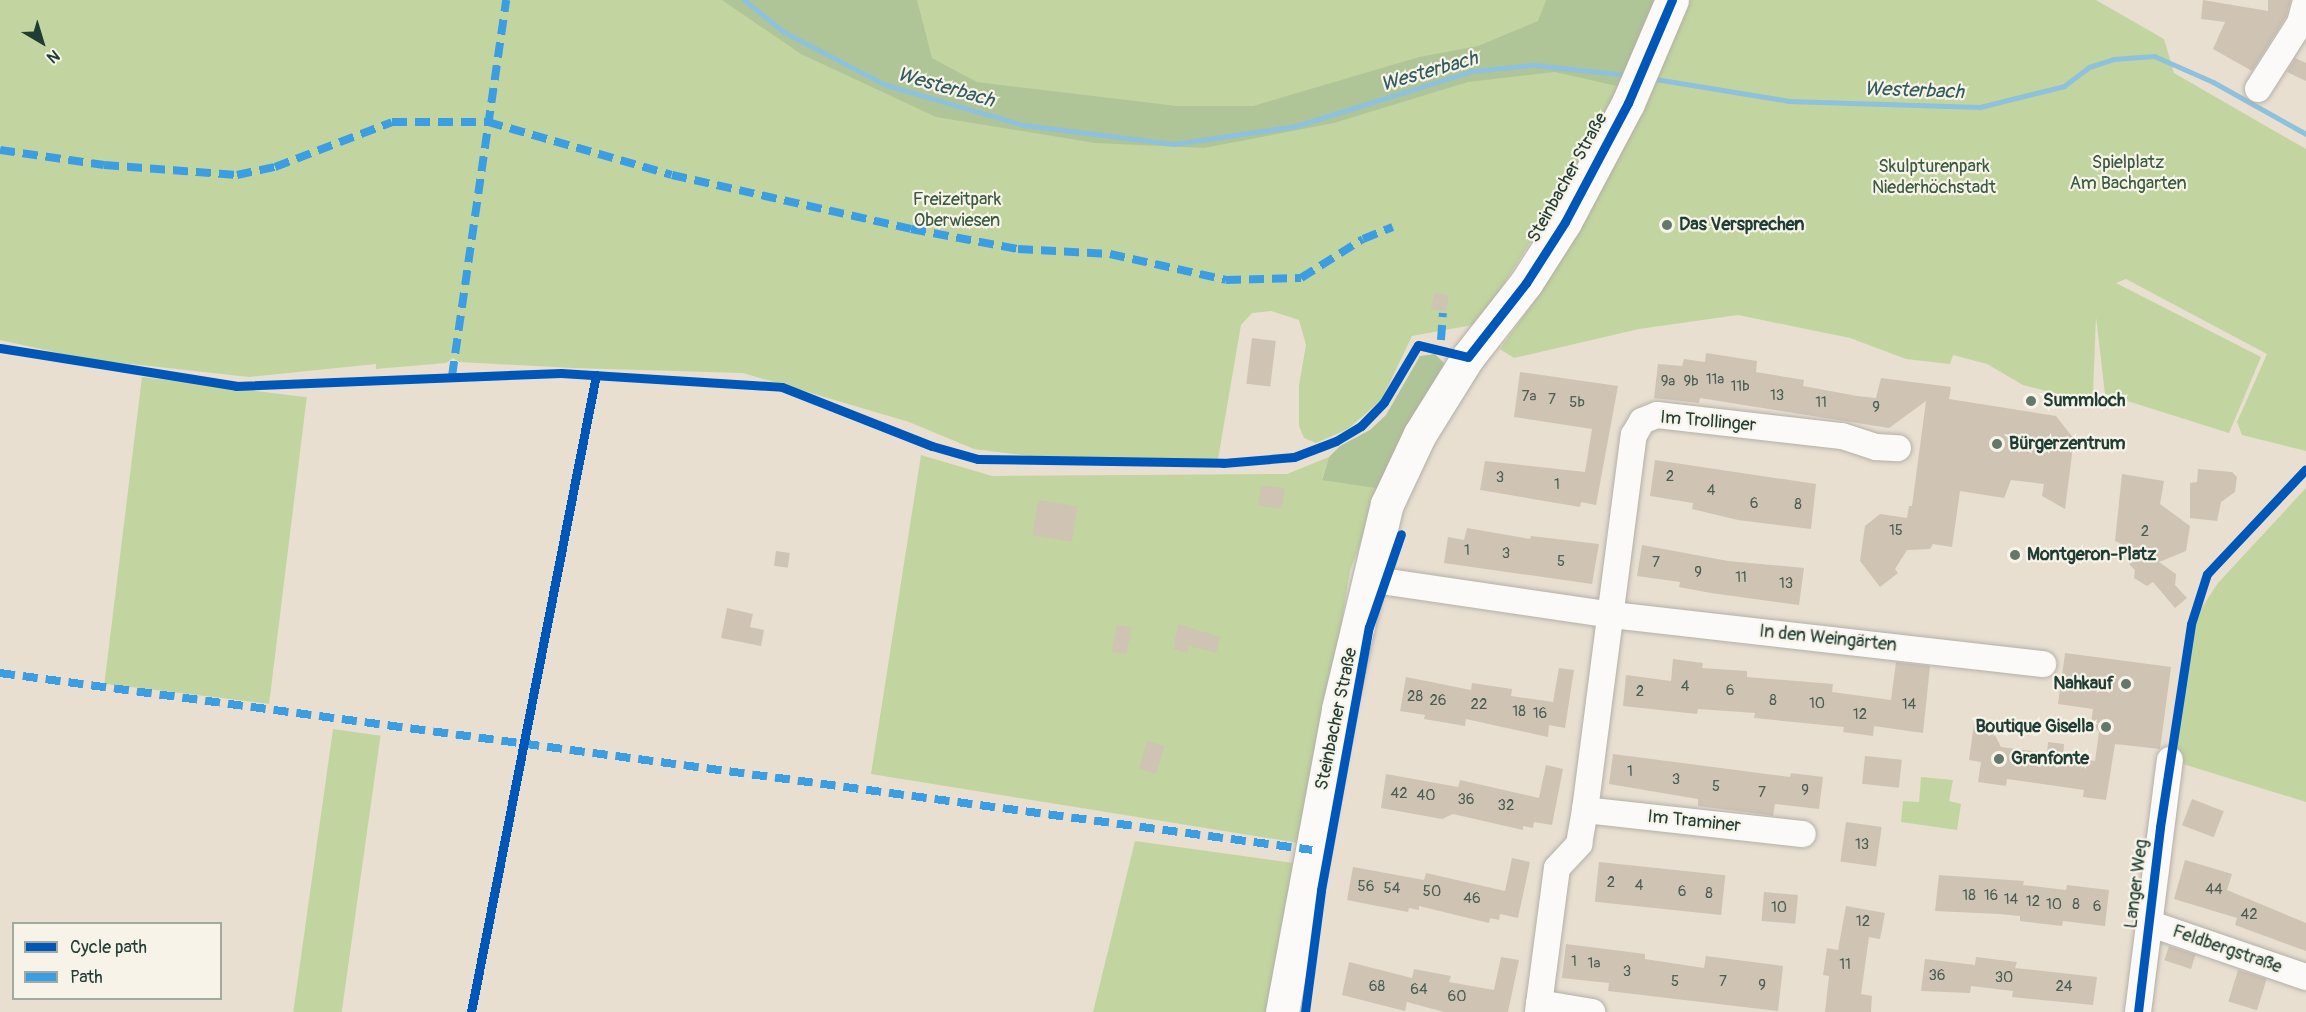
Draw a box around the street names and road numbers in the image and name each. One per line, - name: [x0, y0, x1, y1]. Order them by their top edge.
- street label: Steinbacher Straße: [1523, 109, 1613, 247]
- street label: Im Trollinger: [1659, 407, 1757, 437]
- street label: In den Weingärten: [1758, 621, 1898, 657]
- street label: Steinbacher Straße: [1311, 646, 1363, 792]
- street label: Im Traminer: [1646, 806, 1742, 838]
- street label: Langer Weg: [2121, 838, 2153, 930]
- street label: Feldbergstraße: [2169, 921, 2285, 979]

